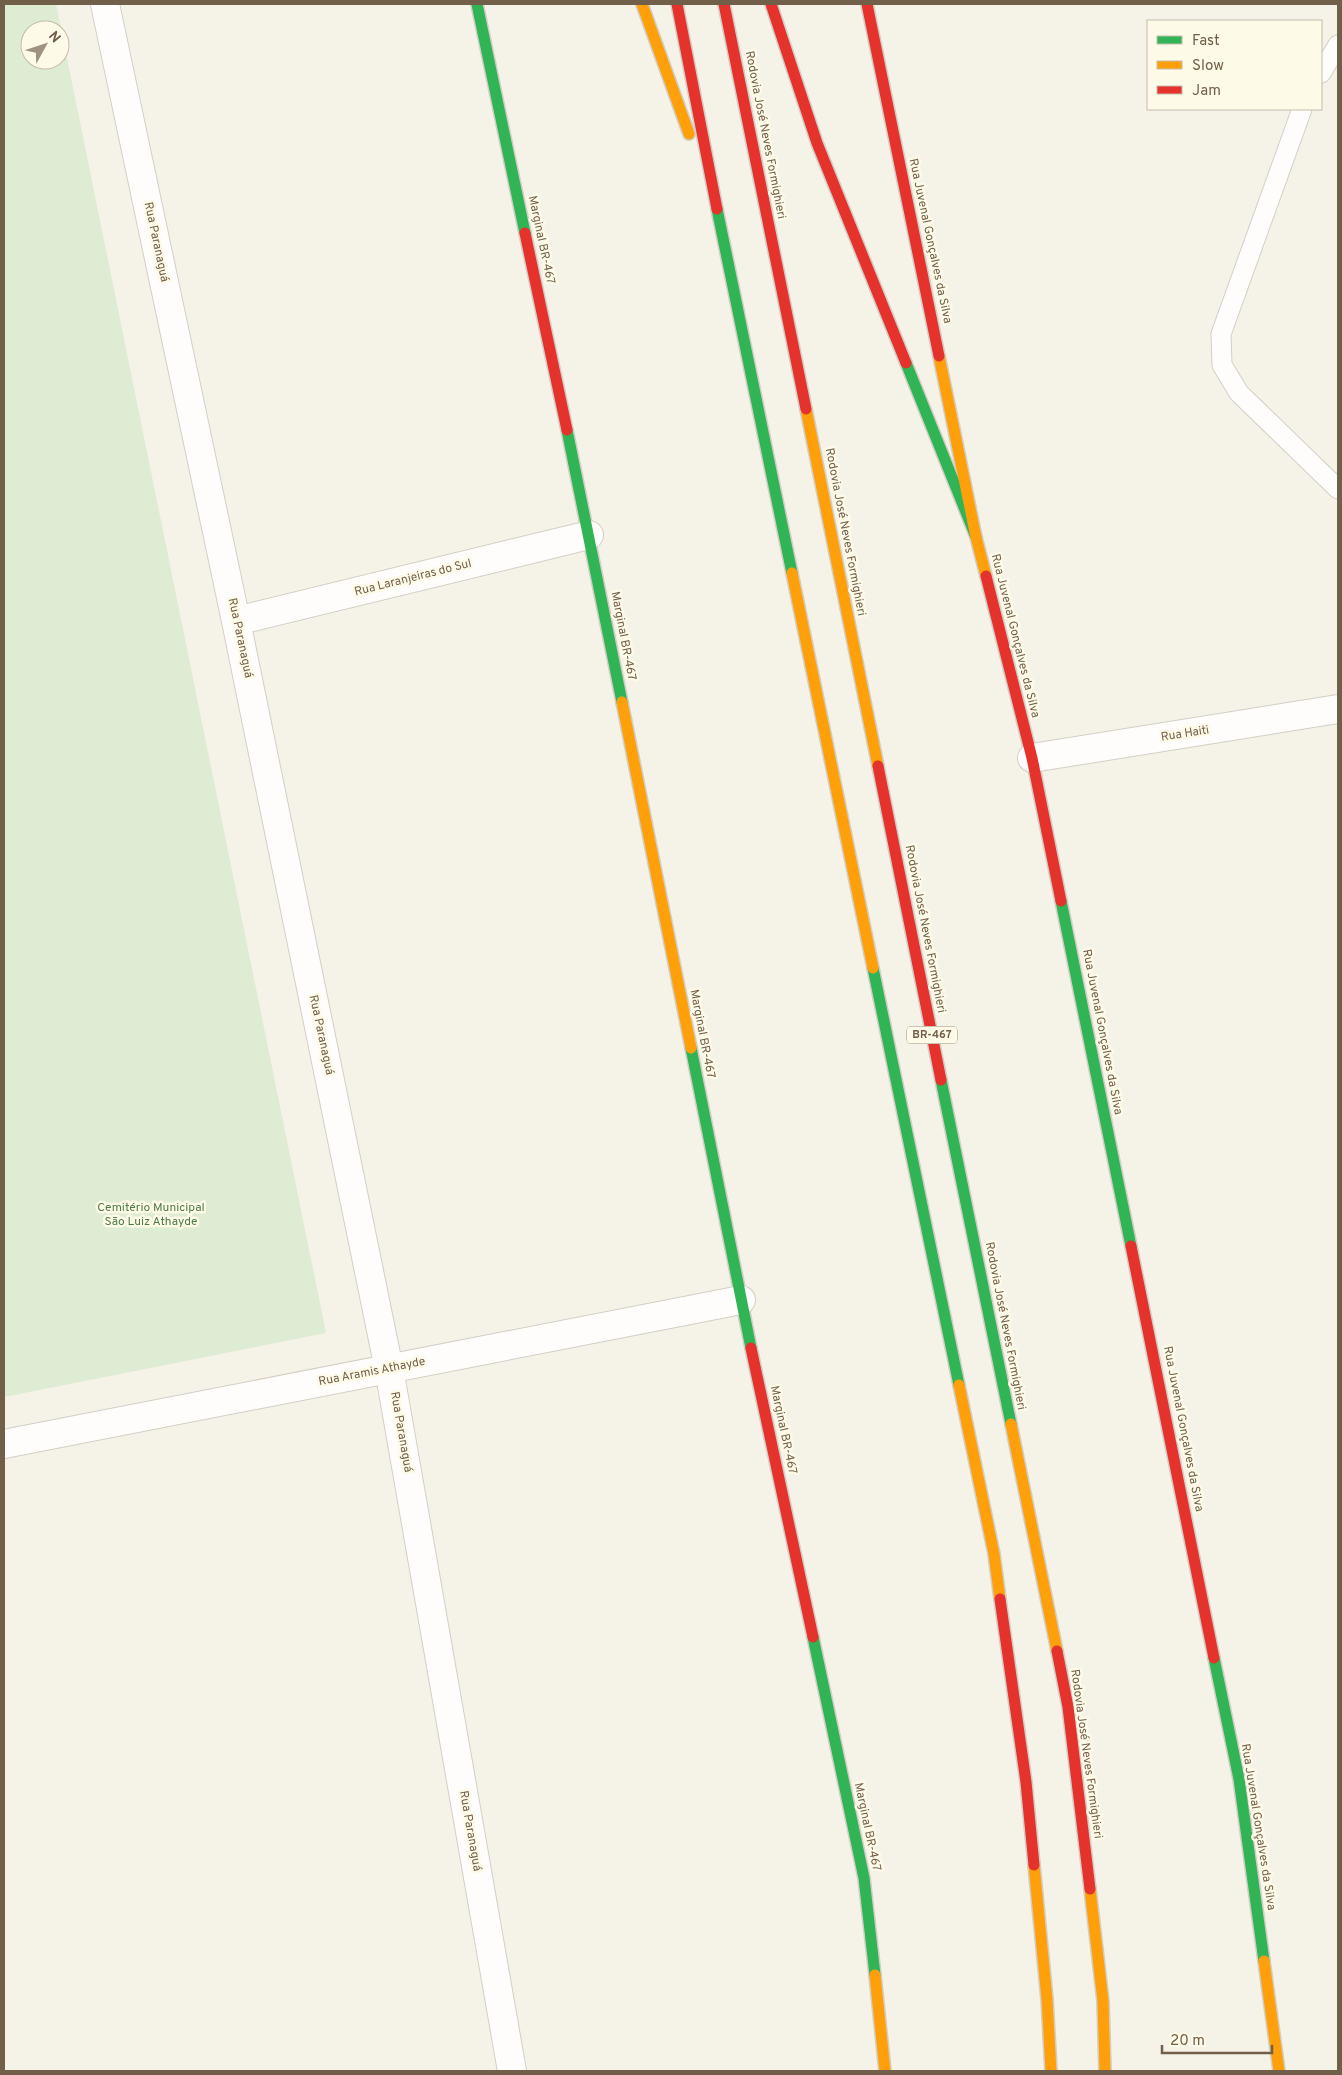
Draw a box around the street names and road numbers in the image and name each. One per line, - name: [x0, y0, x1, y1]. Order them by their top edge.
- street label: Rodovia José Neves Formighieri: [741, 50, 789, 220]
- street label: Rua Juvenal Gonçalves da Silva: [905, 157, 955, 325]
- street label: Marginal BR-467: [524, 194, 558, 286]
- street label: Rua Paranaguá: [140, 200, 172, 284]
- street label: Rodovia José Neves Formighieri: [821, 447, 869, 617]
- street label: Rua Juvenal Gonçalves da Silva: [987, 552, 1043, 720]
- street label: Rua Laranjeiras do Sul: [353, 556, 473, 600]
- street label: Marginal BR-467: [607, 590, 639, 682]
- street label: Rua Paranaguá: [224, 596, 256, 680]
- street label: Rua Haiti: [1160, 722, 1210, 746]
- street label: Rodovia José Neves Formighieri: [901, 844, 949, 1014]
- street label: Rua Juvenal Gonçalves da Silva: [1078, 948, 1126, 1116]
- street label: Marginal BR-467: [686, 988, 718, 1080]
- street label: Rua Paranaguá: [305, 993, 337, 1077]
- road number: BR-467: [907, 1026, 957, 1044]
- street label: Rodovia José Neves Formighieri: [981, 1241, 1029, 1411]
- street label: Rua Juvenal Gonçalves da Silva: [1159, 1345, 1207, 1513]
- street label: Rua Aramis Athayde: [317, 1354, 427, 1390]
- street label: Marginal BR-467: [766, 1384, 800, 1476]
- street label: Rua Paranaguá: [386, 1390, 416, 1474]
- street label: Rodovia José Neves Formighieri: [1066, 1668, 1106, 1840]
- street label: Rua Juvenal Gonçalves da Silva: [1237, 1743, 1279, 1911]
- street label: Marginal BR-467: [850, 1781, 884, 1873]
- street label: Rua Paranaguá: [455, 1789, 485, 1873]

